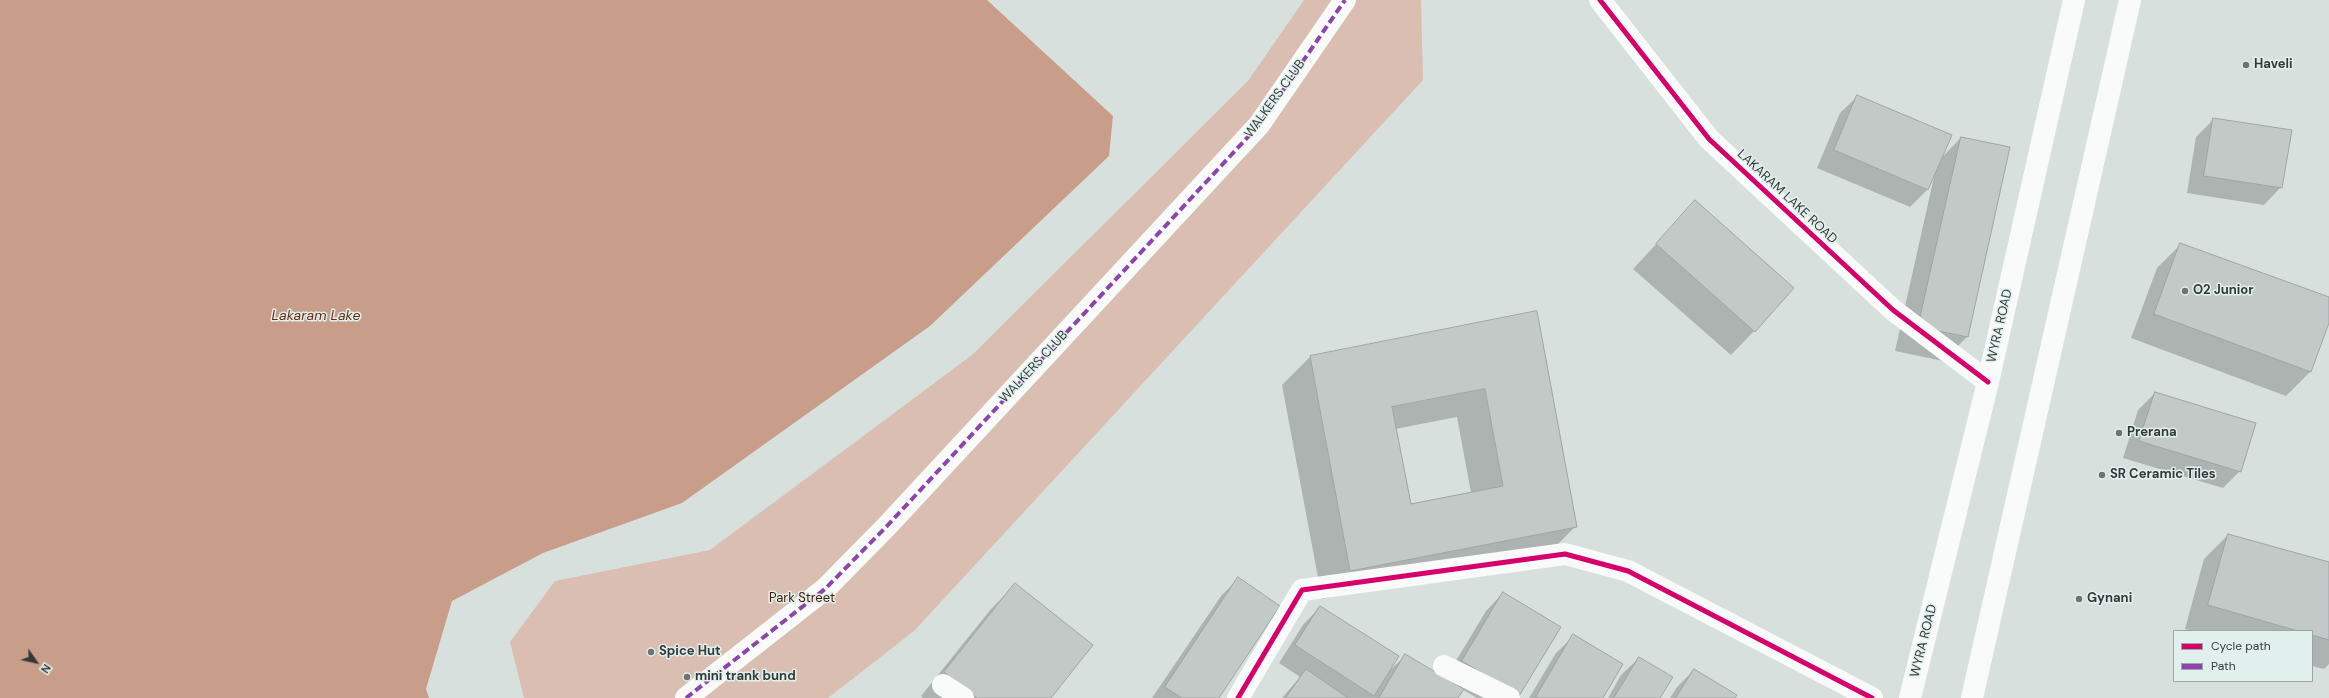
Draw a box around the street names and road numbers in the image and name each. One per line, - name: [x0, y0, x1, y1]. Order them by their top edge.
- street label: WALKERS CLUB: [1241, 57, 1309, 141]
- street label: LAKARAM LAKE ROAD: [1734, 147, 1840, 247]
- street label: WYRA ROAD: [1984, 288, 2016, 364]
- street label: WALKERS CLUB: [997, 328, 1071, 406]
- street label: WYRA ROAD: [1907, 603, 1941, 679]

